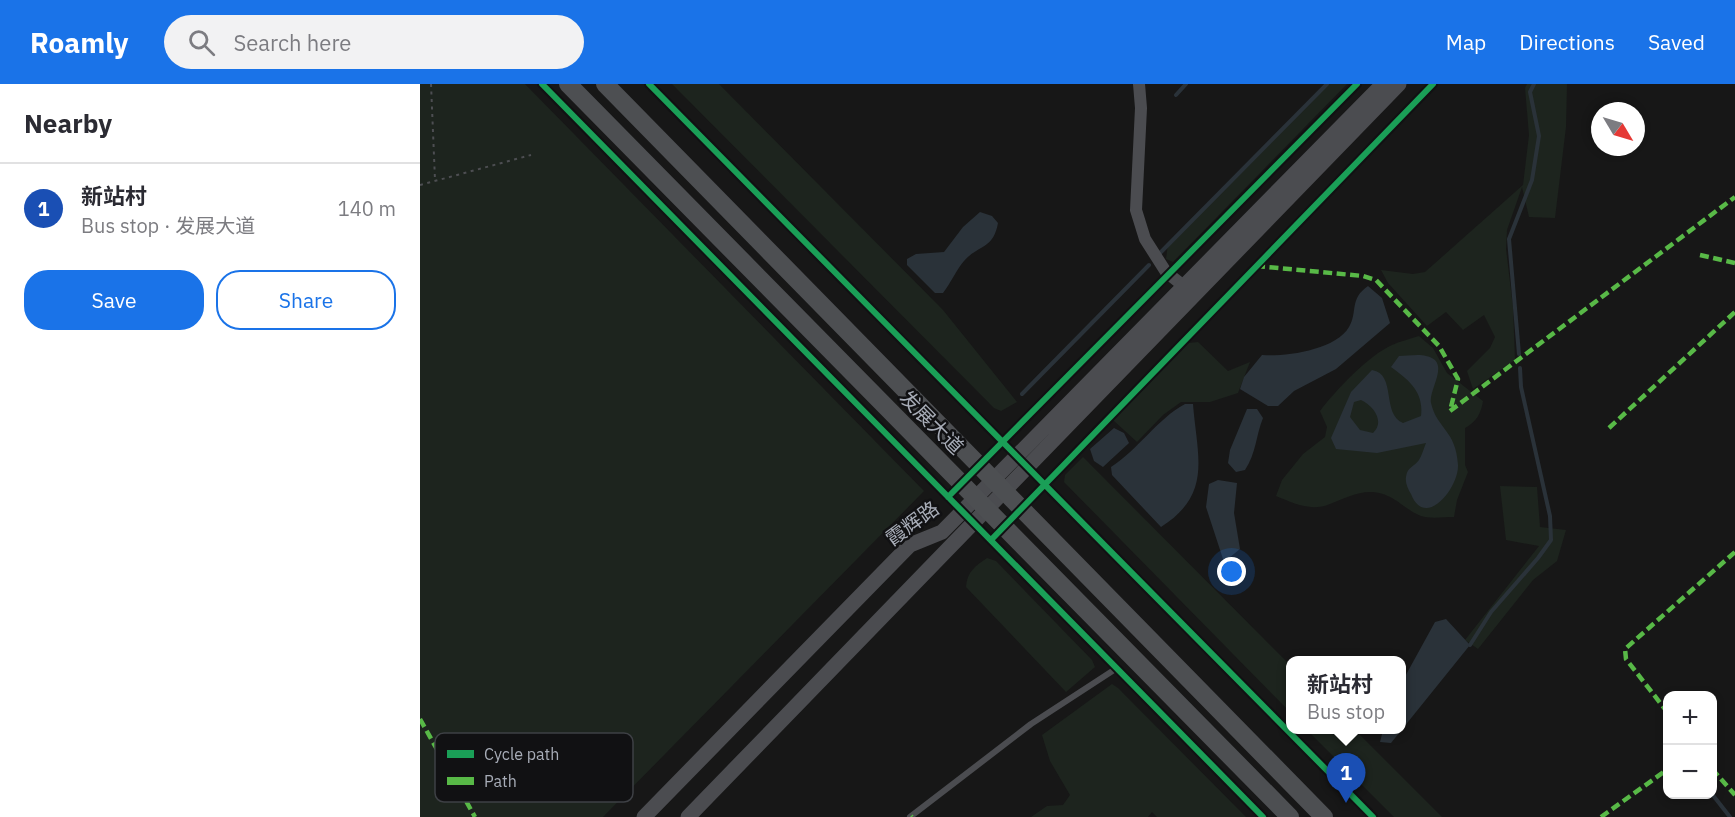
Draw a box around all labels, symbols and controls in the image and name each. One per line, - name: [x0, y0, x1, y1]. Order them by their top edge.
- search box: [164, 15, 584, 69]
- text: Roamly: [30, 24, 128, 61]
- icon: search: [185, 26, 218, 59]
- text: Search here: [233, 28, 351, 57]
- text: Map: [1446, 28, 1486, 56]
- text: Directions: [1519, 28, 1615, 56]
- text: Saved: [1648, 28, 1705, 56]
- north arrow: [1591, 102, 1645, 156]
- text: Nearby: [24, 106, 112, 140]
- text: 新站村: [81, 181, 147, 210]
- text: 1: [38, 195, 50, 222]
- text: 140 m: [338, 195, 396, 222]
- text: Bus stop · 发展大道: [81, 212, 255, 239]
- button: Save: [24, 270, 204, 330]
- button: Share: [216, 270, 396, 330]
- street label: 发展大道: [894, 384, 970, 460]
- street label: 霞辉路: [880, 494, 944, 552]
- your location: [1217, 557, 1246, 586]
- popup: [1286, 656, 1406, 734]
- text: 新站村: [1307, 669, 1373, 698]
- map controls: [1663, 691, 1717, 799]
- button: +: [1663, 691, 1717, 745]
- text: Bus stop: [1307, 698, 1385, 725]
- legend: [435, 733, 633, 802]
- text: Cycle path: [484, 744, 559, 764]
- button: −: [1663, 745, 1717, 799]
- pin: 1: [1326, 754, 1366, 803]
- text: Path: [484, 771, 517, 791]

